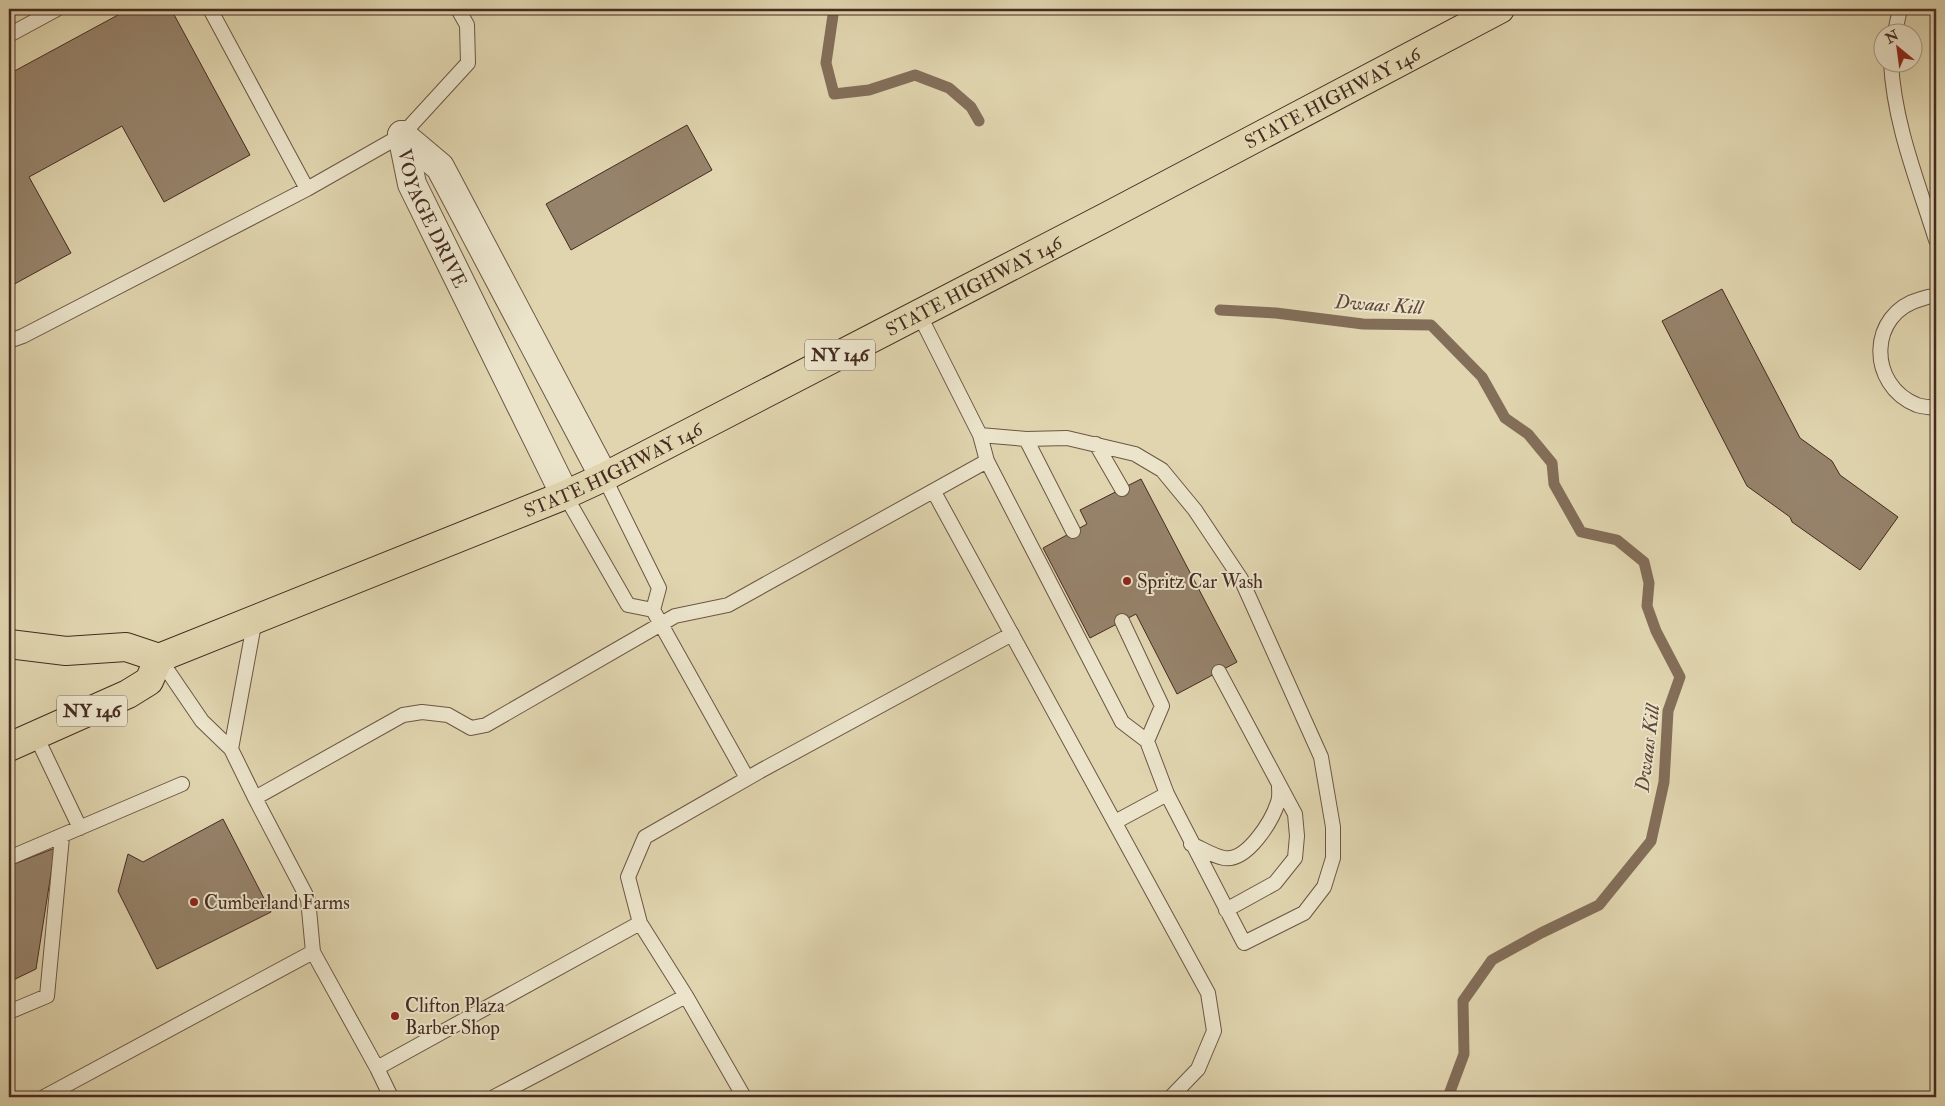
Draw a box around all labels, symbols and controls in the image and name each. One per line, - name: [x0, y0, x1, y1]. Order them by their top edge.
- north arrow: [1872, 22, 1922, 72]
- text: N: [1881, 26, 1902, 48]
- street label: STATE HIGHWAY 146: [1241, 42, 1426, 155]
- street label: VOYAGE DRIVE: [392, 147, 472, 292]
- street label: STATE HIGHWAY 146: [882, 230, 1068, 342]
- water label: Dwaas Kill: [1333, 289, 1426, 320]
- road number: NY 146: [805, 340, 875, 370]
- street label: STATE HIGHWAY 146: [520, 416, 708, 523]
- place label: Spritz Car Wash: [1137, 570, 1263, 595]
- marker: Spritz Car Wash: [1121, 575, 1133, 587]
- road number: NY 146: [57, 696, 127, 726]
- water label: Dwaas Kill: [1630, 701, 1666, 794]
- place label: Cumberland Farms: [204, 891, 350, 915]
- marker: Cumberland Farms: [188, 896, 200, 908]
- place label: Clifton Plaza Barber Shop: [405, 994, 505, 1041]
- marker: Clifton Plaza Barber Shop: [389, 1010, 401, 1022]

